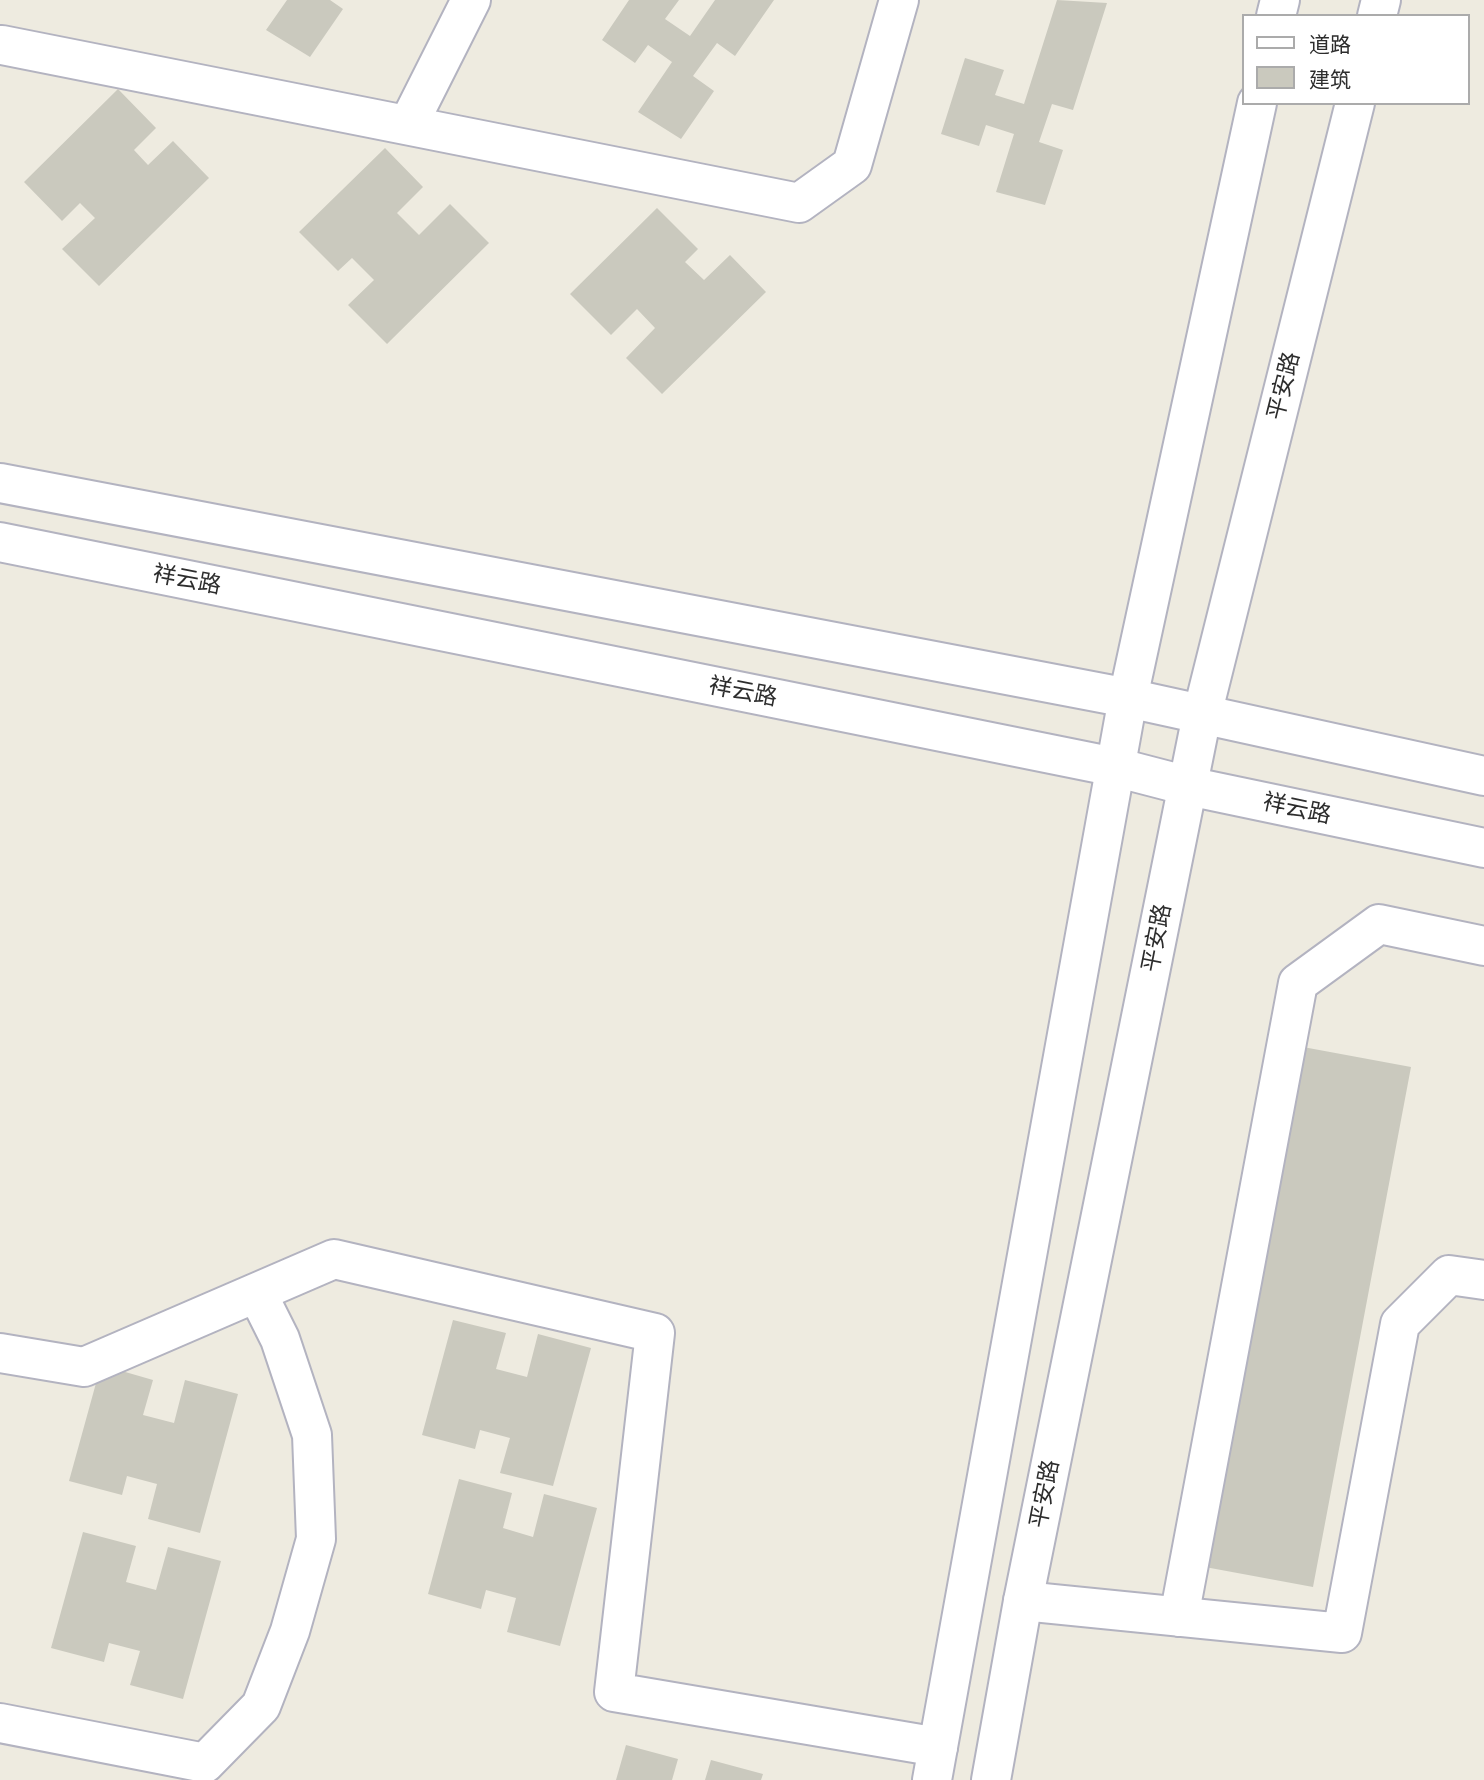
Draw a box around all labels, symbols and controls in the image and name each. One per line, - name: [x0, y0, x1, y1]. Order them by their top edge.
- legend: [1242, 14, 1470, 105]
- text: 道路: [1309, 32, 1351, 57]
- text: 建筑: [1309, 67, 1351, 92]
- street label: 平安路: [1262, 349, 1306, 423]
- street label: 祥云路: [151, 560, 223, 600]
- street label: 祥云路: [707, 672, 779, 712]
- street label: 祥云路: [1260, 788, 1334, 830]
- street label: 平安路: [1137, 902, 1177, 974]
- street label: 平安路: [1025, 1458, 1065, 1530]

